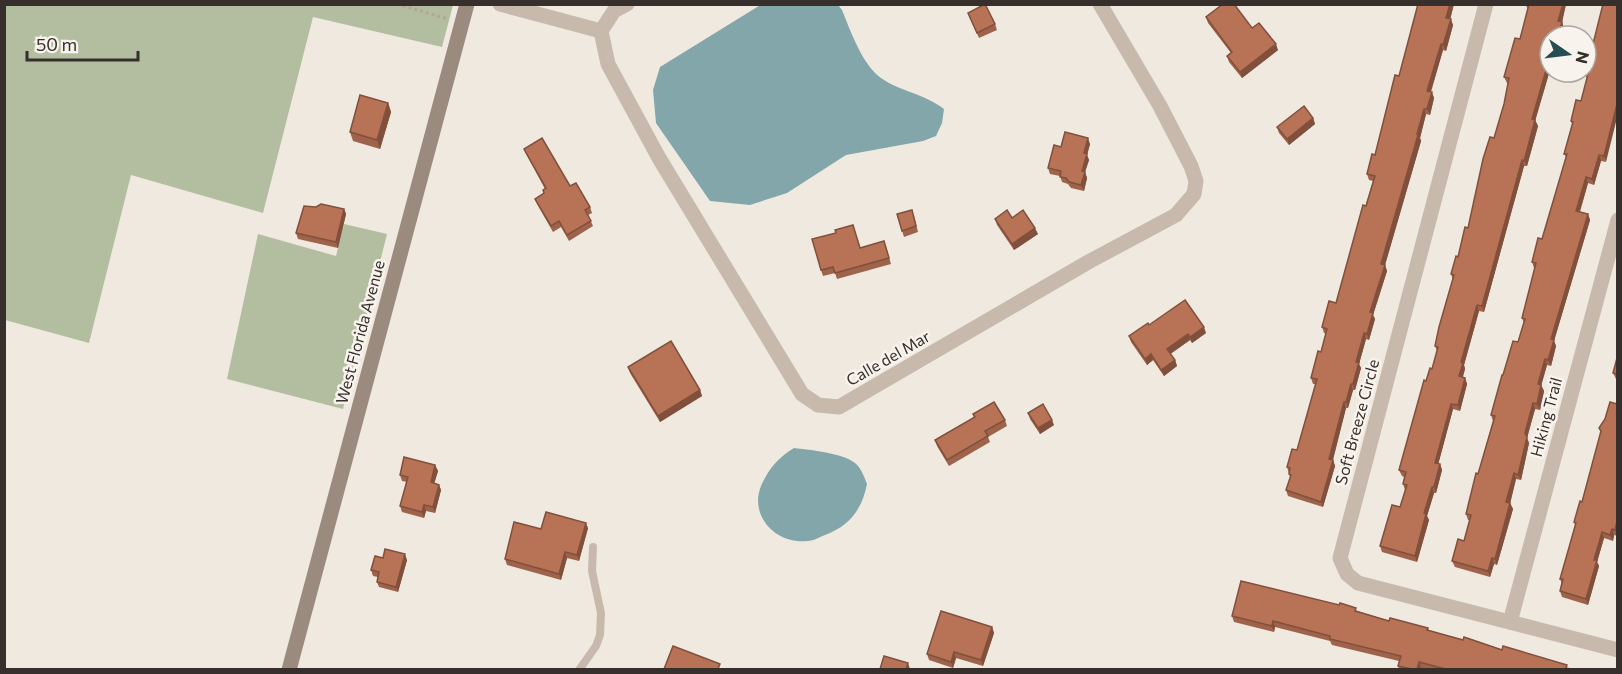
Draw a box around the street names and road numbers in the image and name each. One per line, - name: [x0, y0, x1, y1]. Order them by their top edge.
- street label: West Florida Avenue: [331, 258, 388, 406]
- street label: Calle del Mar: [842, 326, 934, 389]
- street label: Soft Breeze Circle: [1331, 357, 1382, 487]
- street label: Hiking Trail: [1526, 375, 1565, 459]

